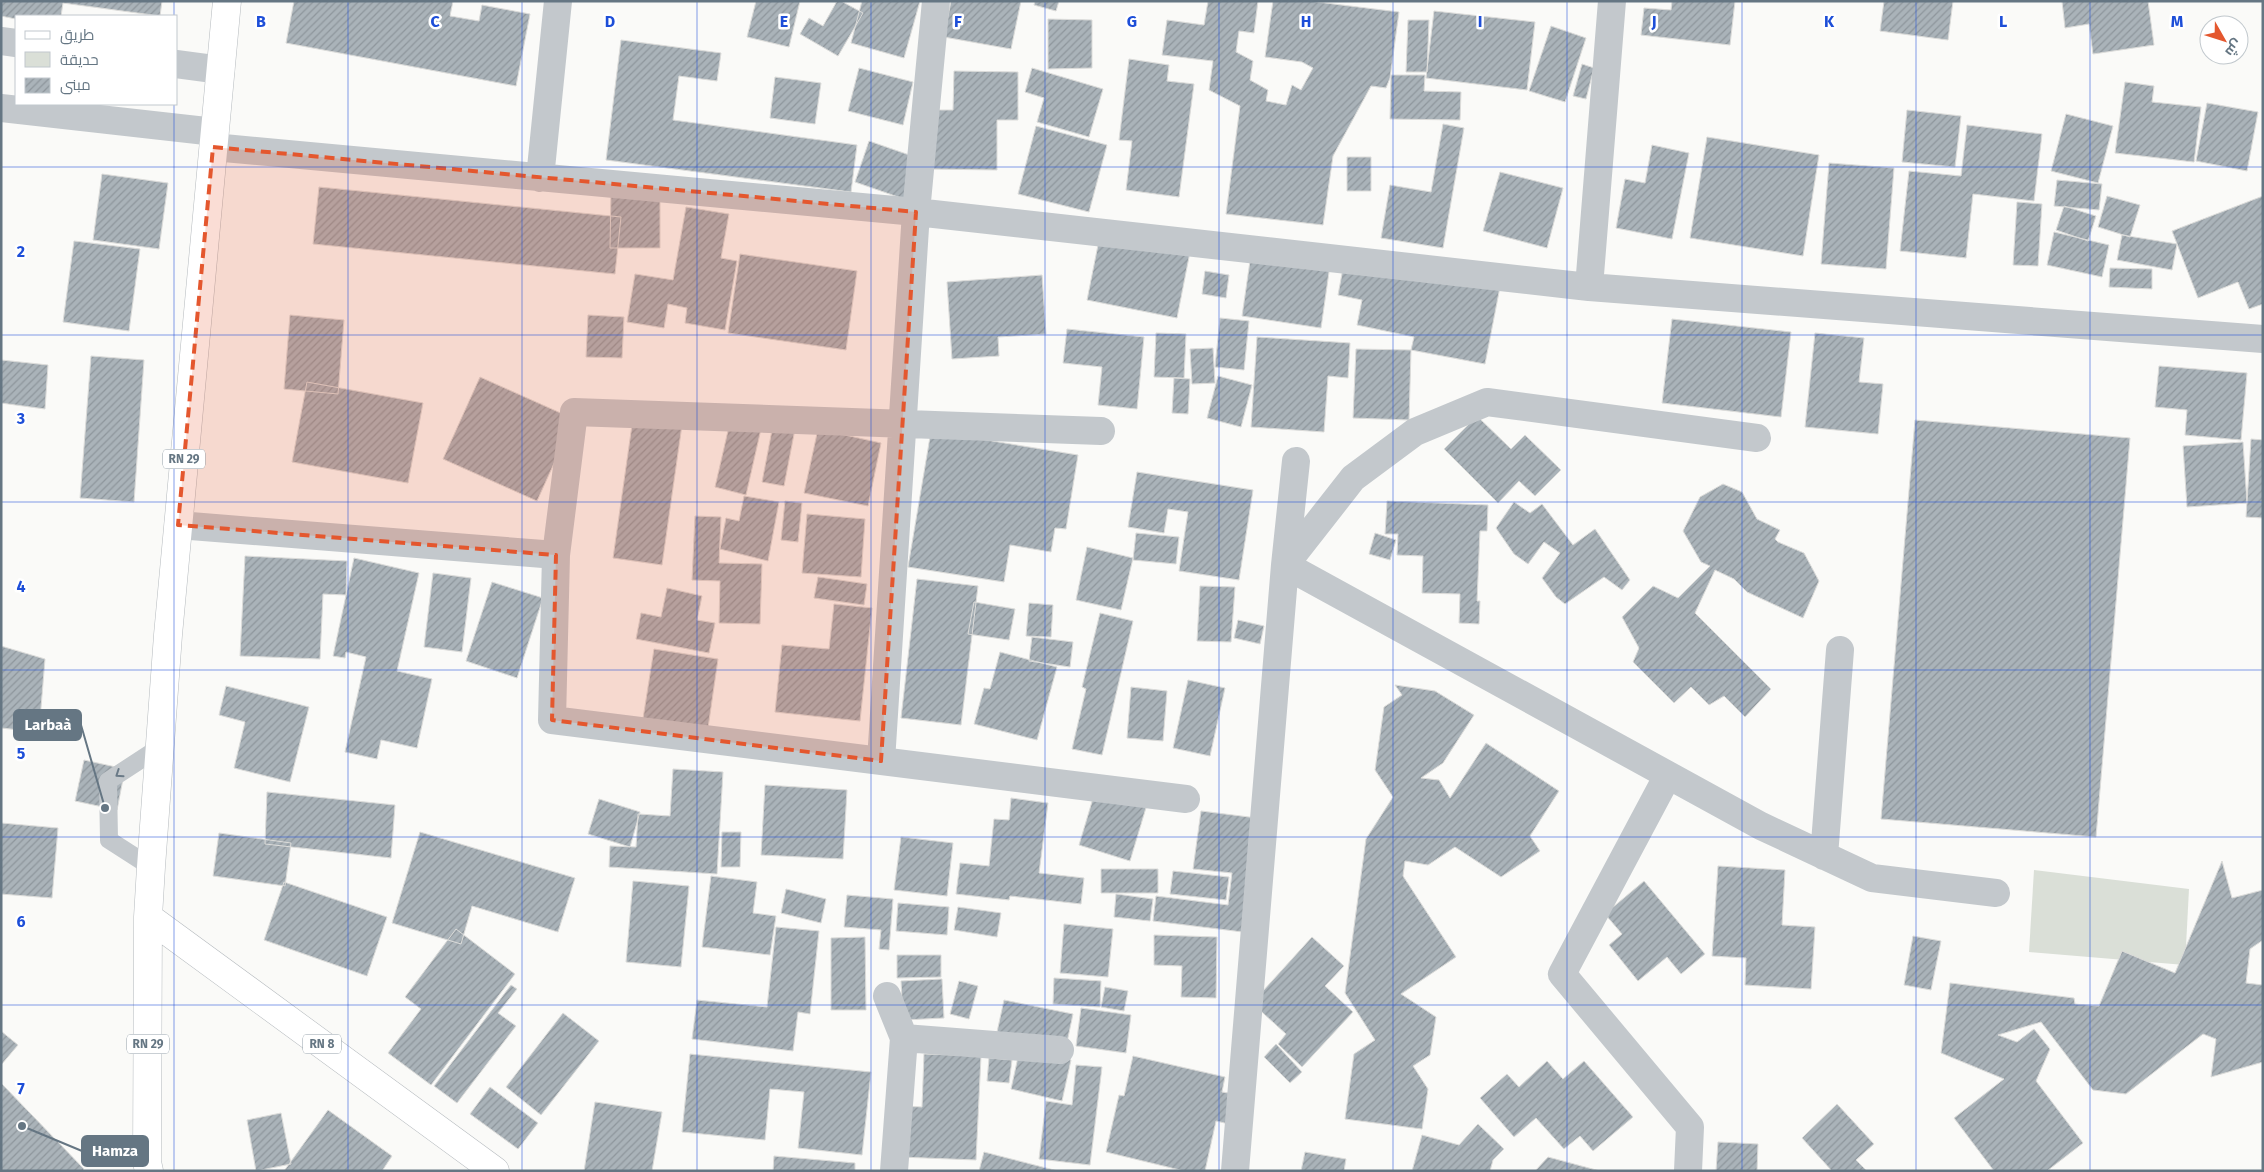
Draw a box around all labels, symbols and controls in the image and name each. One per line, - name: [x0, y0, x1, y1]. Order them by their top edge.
- text: B: [256, 12, 266, 31]
- text: C: [430, 12, 440, 31]
- text: D: [605, 12, 615, 31]
- text: E: [780, 12, 788, 31]
- text: F: [954, 12, 962, 31]
- text: G: [1127, 12, 1137, 31]
- text: H: [1301, 12, 1311, 31]
- text: I: [1478, 12, 1482, 31]
- text: J: [1650, 12, 1657, 31]
- text: K: [1824, 12, 1835, 31]
- text: L: [1999, 12, 2007, 31]
- text: M: [2171, 12, 2184, 31]
- legend: [15, 15, 178, 105]
- north arrow: [2199, 15, 2249, 65]
- text: طريق: [60, 26, 94, 45]
- text: ش: [2221, 36, 2246, 60]
- text: حديقة: [60, 51, 99, 69]
- text: مبنى: [60, 76, 91, 95]
- text: 2: [17, 242, 25, 261]
- text: 3: [16, 409, 25, 428]
- road number: RN 29: [163, 449, 205, 468]
- text: 4: [16, 577, 26, 596]
- callout: Larbaà: [14, 710, 81, 740]
- text: Larbaà: [25, 716, 71, 734]
- text: 5: [17, 744, 26, 763]
- one-way arrow: [116, 768, 125, 777]
- text: 6: [16, 912, 26, 931]
- road number: RN 29: [127, 1034, 169, 1054]
- road number: RN 8: [303, 1034, 341, 1054]
- text: 7: [17, 1079, 25, 1098]
- callout: Hamza: [82, 1136, 148, 1166]
- text: Hamza: [92, 1142, 138, 1160]

